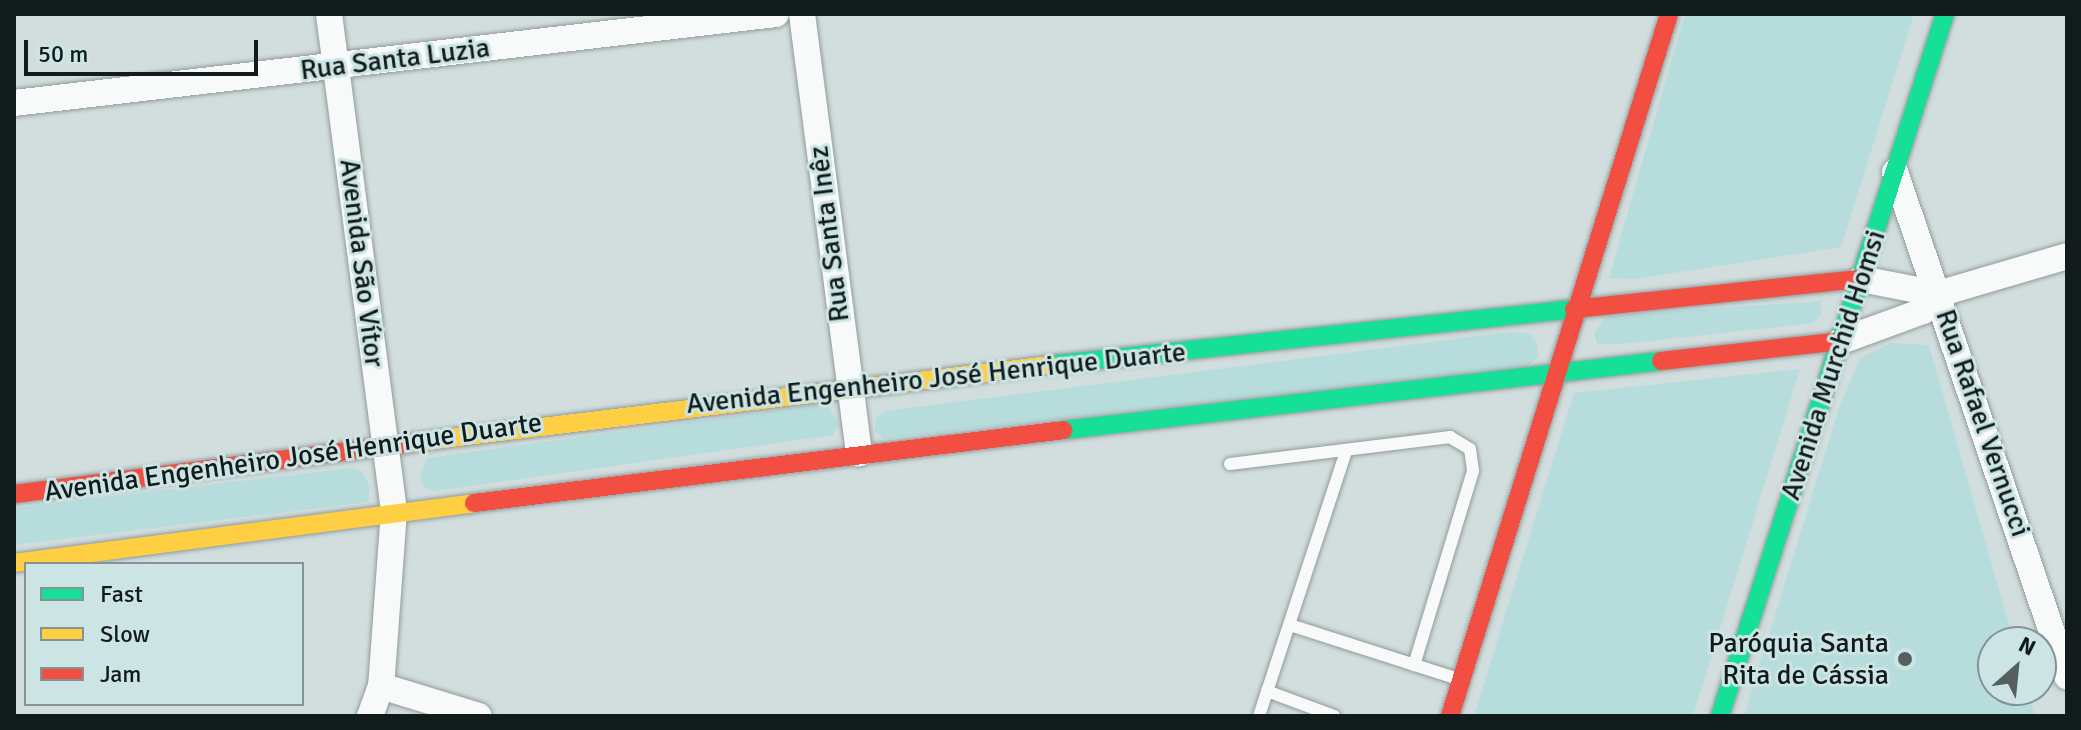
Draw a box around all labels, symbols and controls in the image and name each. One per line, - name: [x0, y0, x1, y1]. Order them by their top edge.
- scale bar: [28, 24, 262, 74]
- street label: Rua Santa Luzia: [298, 31, 492, 87]
- text: 50 m: [38, 39, 88, 69]
- street label: Rua Santa Inêz: [802, 144, 856, 324]
- street label: Avenida São Vítor: [333, 157, 391, 369]
- street label: Avenida Murchid Homsi: [1774, 226, 1892, 504]
- street label: Rua Rafael Vernucci: [1928, 305, 2038, 541]
- street label: Avenida Engenheiro José Henrique Duarte: [685, 335, 1187, 421]
- street label: Avenida Engenheiro José Henrique Duarte: [42, 405, 544, 509]
- legend: [24, 562, 304, 706]
- text: Fast: [100, 579, 143, 609]
- text: Slow: [100, 619, 150, 649]
- place label: Paróquia Santa Rita de Cássia: [1708, 626, 1889, 692]
- north arrow: [1977, 626, 2057, 706]
- text: N: [2014, 630, 2040, 661]
- marker: Paróquia Santa Rita de Cássia: [1896, 650, 1914, 668]
- text: Jam: [100, 659, 141, 689]

